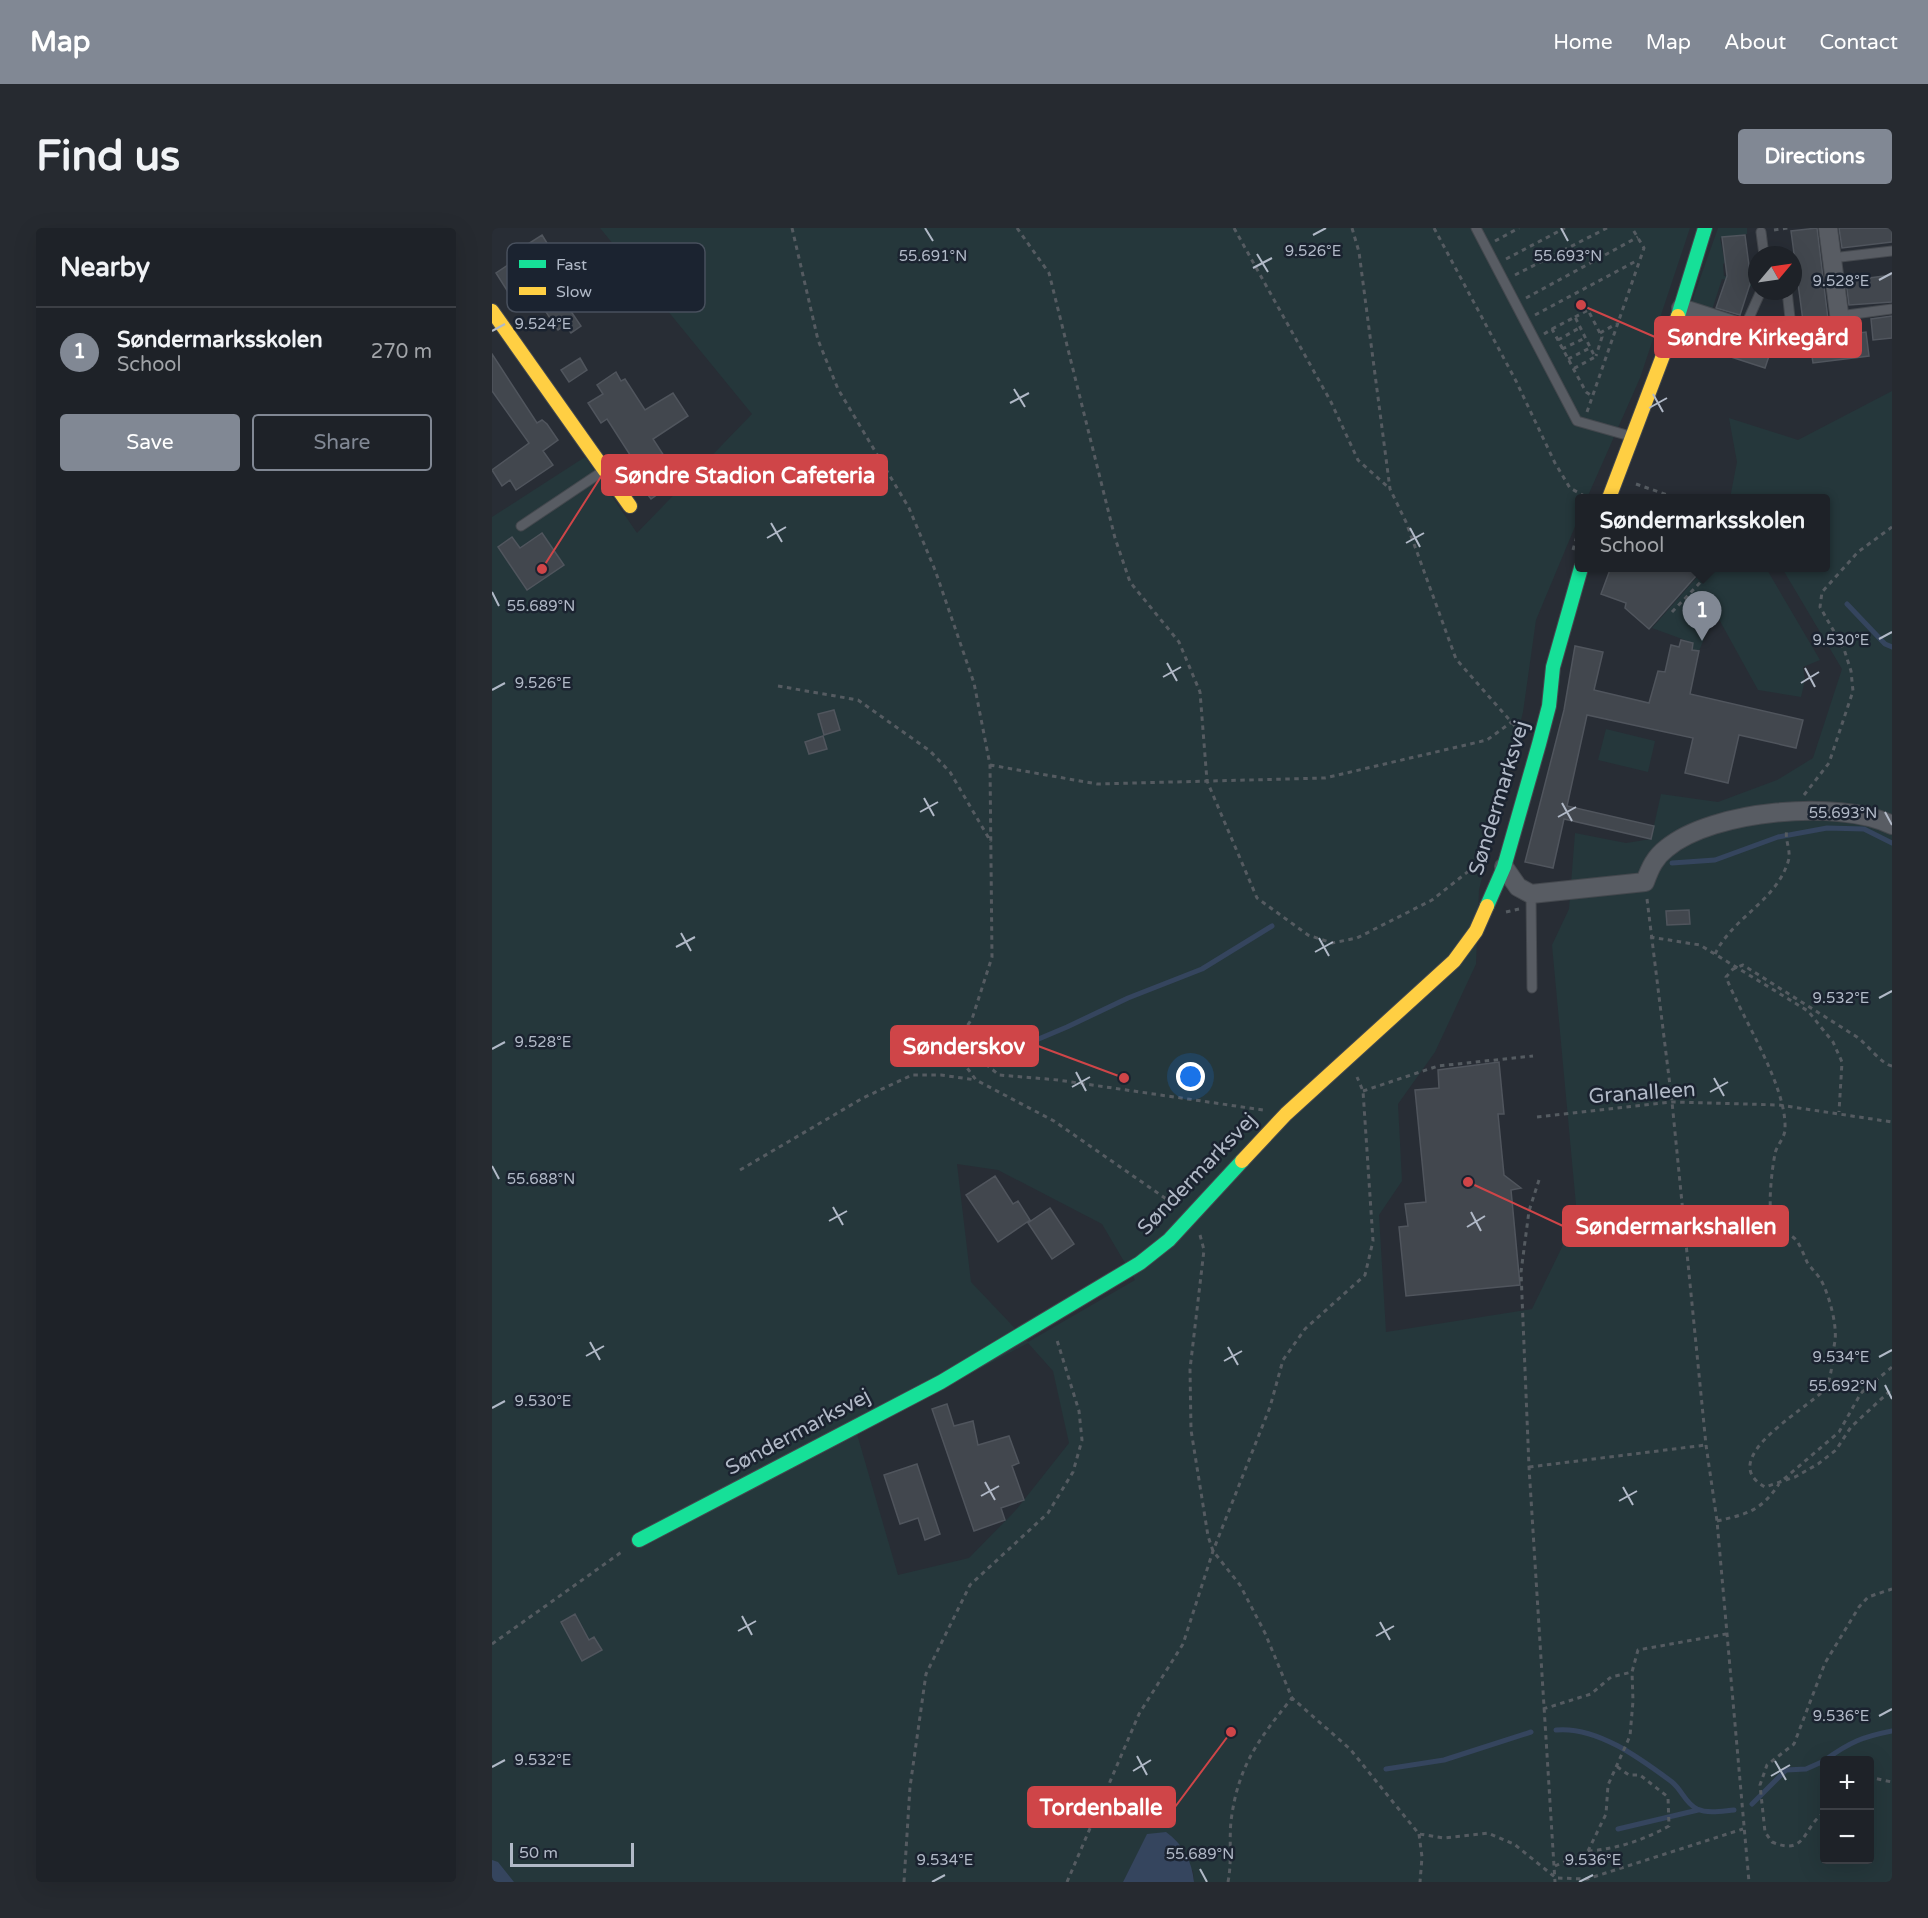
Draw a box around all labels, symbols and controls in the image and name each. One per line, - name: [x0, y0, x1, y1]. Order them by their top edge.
- text: Map: [30, 25, 90, 59]
- text: Home: [1553, 30, 1613, 55]
- text: Map: [1646, 30, 1691, 55]
- text: About: [1724, 30, 1786, 55]
- text: Contact: [1819, 30, 1898, 55]
- button: Directions: [1738, 129, 1892, 184]
- text: Find us: [36, 131, 180, 182]
- text: 9.526°E: [1285, 242, 1341, 260]
- legend: [507, 243, 705, 312]
- north arrow: [1748, 246, 1802, 300]
- text: 55.691°N: [899, 247, 967, 265]
- text: 55.693°N: [1534, 247, 1602, 265]
- text: Nearby: [60, 252, 150, 283]
- text: Fast: [556, 255, 587, 275]
- text: 9.528°E: [1813, 272, 1869, 290]
- text: Slow: [556, 282, 592, 302]
- text: 9.524°E: [515, 315, 571, 333]
- callout: Søndre Kirkegård: [1655, 317, 1861, 357]
- text: Søndre Kirkegård: [1667, 325, 1849, 351]
- text: Søndermarksskolen: [117, 327, 323, 353]
- text: 1: [73, 340, 86, 364]
- text: 270 m: [371, 340, 432, 364]
- text: School: [117, 353, 181, 377]
- button: Save: [60, 414, 240, 471]
- button: Share: [252, 414, 432, 471]
- callout: Søndre Stadion Cafeteria: [602, 455, 887, 495]
- text: Søndre Stadion Cafeteria: [615, 463, 875, 489]
- popup: [1575, 494, 1830, 572]
- text: Søndermarksskolen: [1600, 508, 1805, 534]
- text: School: [1600, 534, 1664, 558]
- pin: 1: [1682, 592, 1722, 641]
- text: 55.689°N: [507, 597, 575, 615]
- text: 9.530°E: [1813, 631, 1869, 649]
- text: 9.526°E: [515, 674, 571, 692]
- street label: Søndermarksvej: [1464, 718, 1534, 878]
- text: 55.693°N: [1809, 804, 1877, 822]
- text: 9.532°E: [1813, 989, 1869, 1007]
- callout: Sønderskov: [891, 1026, 1038, 1066]
- text: 9.528°E: [515, 1033, 571, 1051]
- text: Sønderskov: [903, 1034, 1025, 1060]
- your location: [1176, 1062, 1205, 1091]
- street label: Granalleen: [1588, 1077, 1696, 1109]
- street label: Søndermarksvej: [1132, 1108, 1262, 1240]
- text: 55.688°N: [507, 1170, 575, 1188]
- callout: Søndermarkshallen: [1563, 1206, 1788, 1246]
- text: Søndermarkshallen: [1575, 1214, 1777, 1240]
- text: 9.534°E: [1813, 1348, 1869, 1366]
- text: 55.692°N: [1809, 1377, 1877, 1395]
- street label: Søndermarksvej: [721, 1383, 875, 1481]
- text: 9.530°E: [515, 1392, 571, 1410]
- text: 9.536°E: [1813, 1707, 1869, 1725]
- text: 9.532°E: [515, 1751, 571, 1769]
- map controls: [1820, 1756, 1874, 1864]
- button: +: [1820, 1756, 1874, 1810]
- callout: Tordenballe: [1028, 1787, 1175, 1827]
- text: Tordenballe: [1039, 1795, 1162, 1821]
- button: −: [1820, 1810, 1874, 1864]
- scale bar: [510, 1840, 634, 1868]
- text: 50 m: [519, 1843, 558, 1863]
- text: 55.689°N: [1166, 1845, 1234, 1863]
- text: 9.534°E: [917, 1851, 973, 1869]
- text: 9.536°E: [1565, 1851, 1621, 1869]

